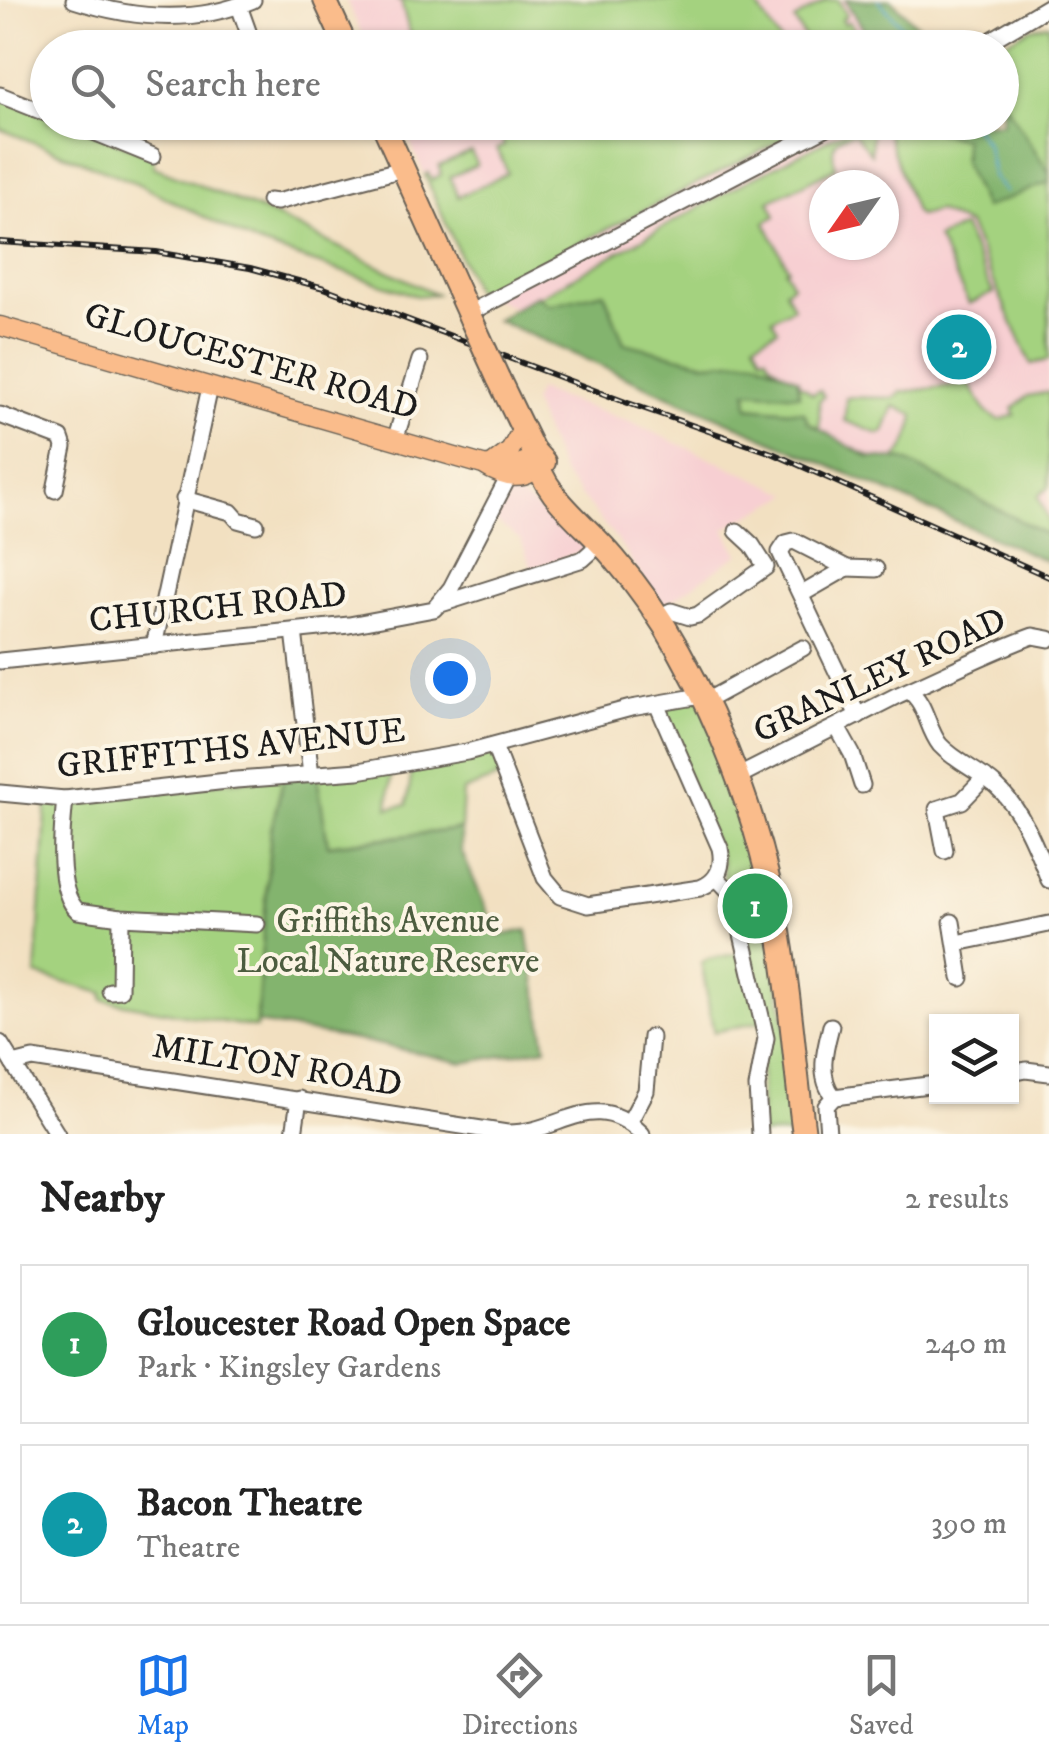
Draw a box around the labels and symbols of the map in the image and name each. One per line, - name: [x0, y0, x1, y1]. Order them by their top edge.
- north arrow: [809, 170, 899, 260]
- street label: GLOUCESTER ROAD: [79, 293, 423, 431]
- pin: 2: [926, 310, 992, 384]
- street label: CHURCH ROAD: [87, 573, 349, 643]
- street label: GRANLEY ROAD: [746, 598, 1014, 754]
- your location: [425, 653, 476, 704]
- street label: GRIFFITHS AVENUE: [55, 709, 407, 789]
- pin: 1: [722, 868, 788, 944]
- park label: Griffiths Avenue Local Nature Reserve: [236, 900, 540, 984]
- street label: MILTON ROAD: [149, 1025, 405, 1107]

